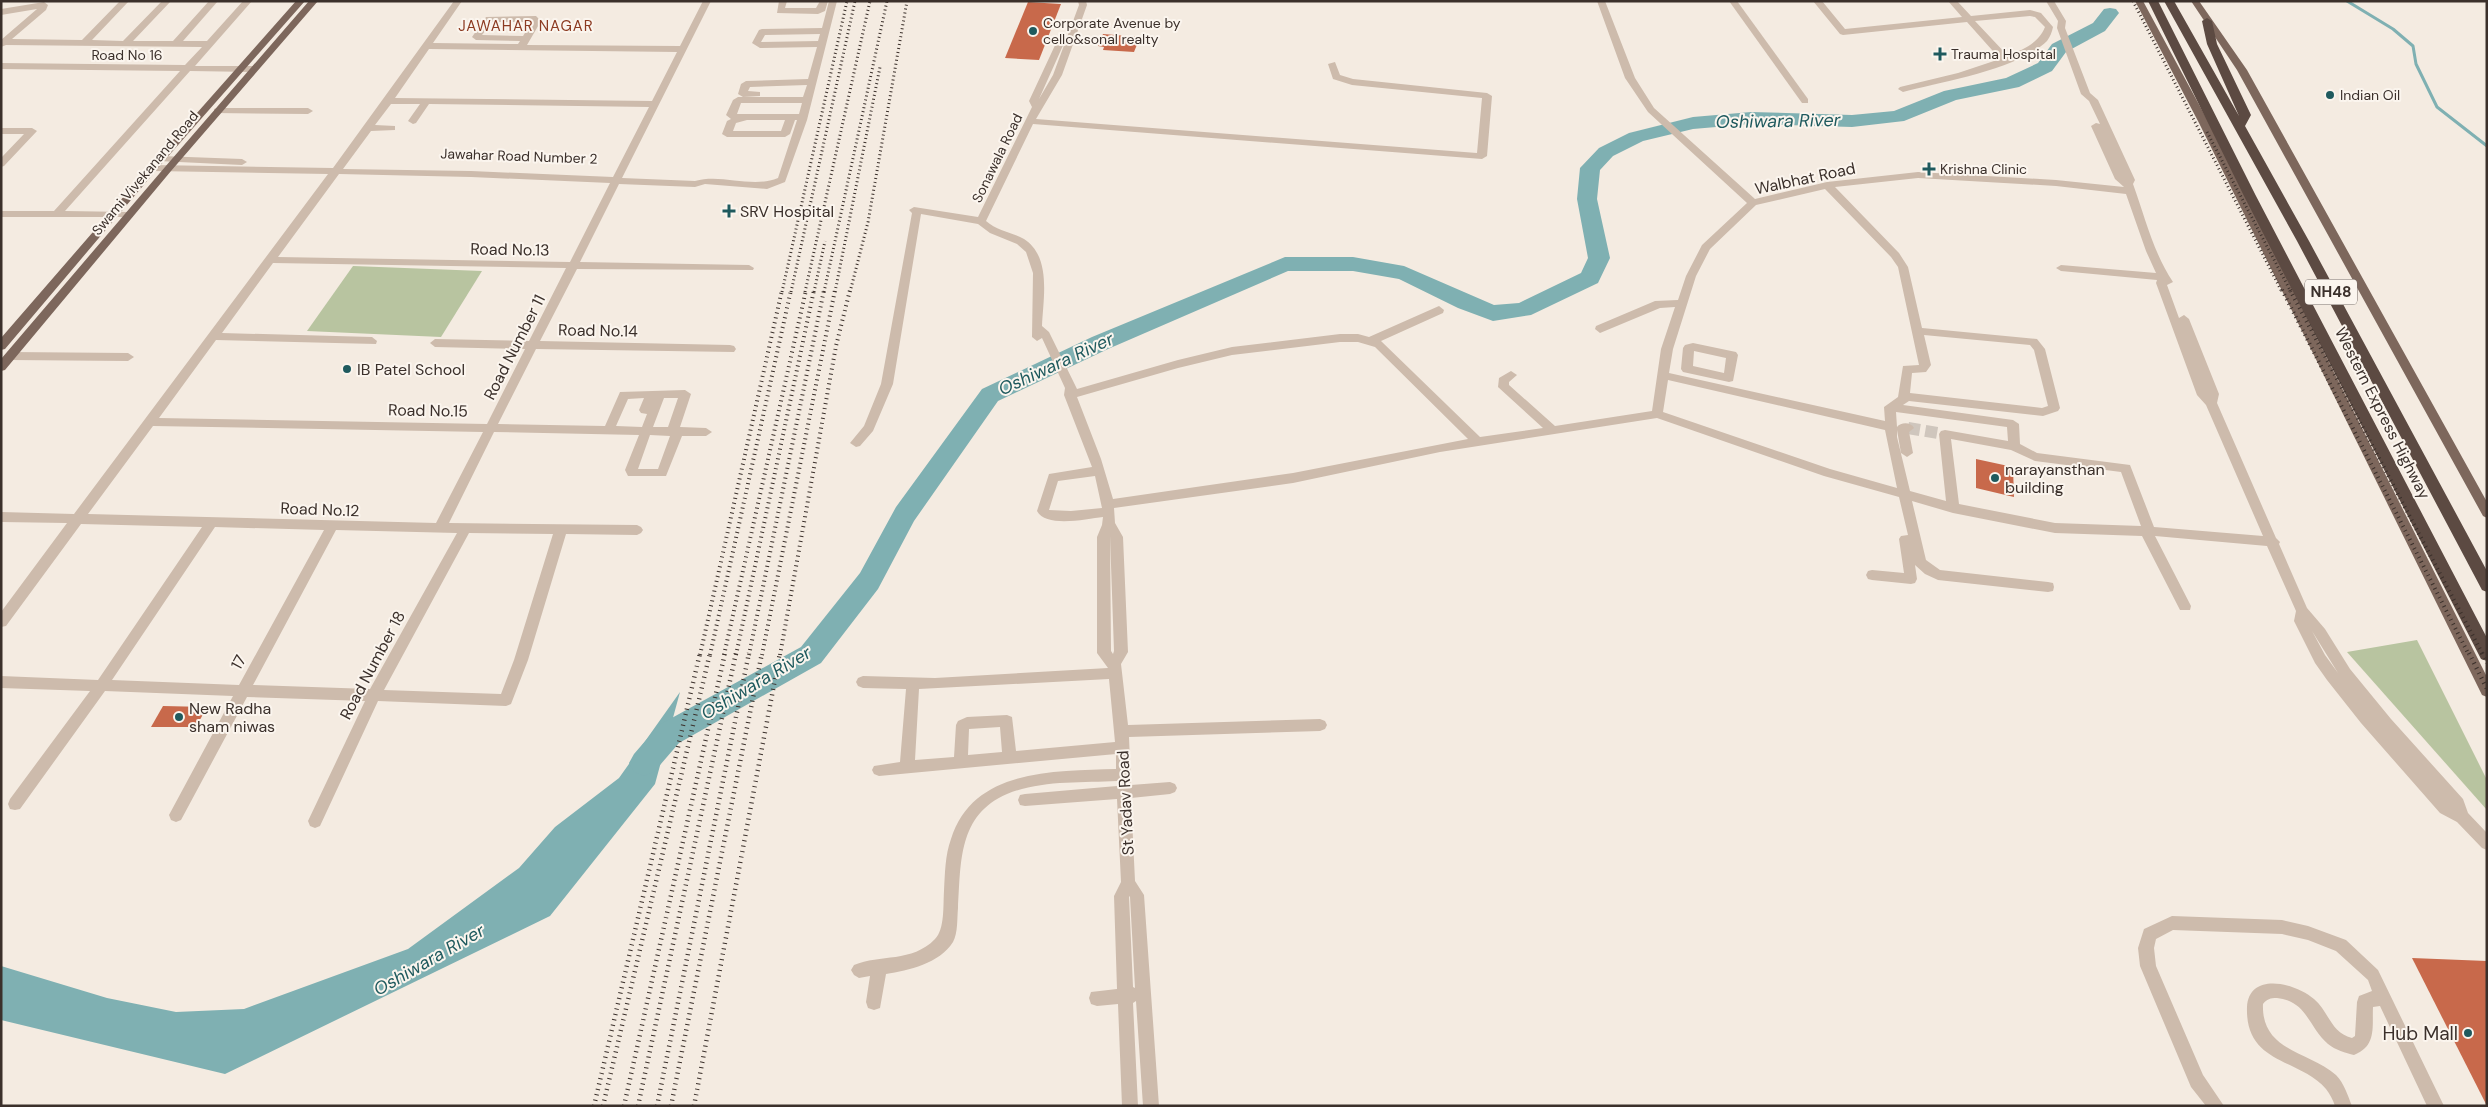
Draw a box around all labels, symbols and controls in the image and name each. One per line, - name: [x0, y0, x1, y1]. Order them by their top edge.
- place label: Corporate Avenue by cello&sonal realty: [1043, 14, 1181, 48]
- district label: JAWAHAR NAGAR: [458, 16, 594, 36]
- marker: Corporate Avenue by cello&sonal realty: [1027, 25, 1039, 37]
- place label: Trauma Hospital: [1951, 45, 2056, 63]
- street label: Road No 16: [91, 46, 163, 64]
- marker: Trauma Hospital: [1933, 47, 1947, 61]
- place label: Indian Oil: [2340, 86, 2400, 104]
- marker: Indian Oil: [2324, 89, 2336, 101]
- street label: Swami Vivekanand Road: [88, 107, 202, 239]
- water label: Oshiwara River: [1716, 108, 1842, 134]
- street label: Sonawala Road: [968, 110, 1026, 206]
- street label: Jawahar Road Number 2: [440, 144, 598, 168]
- street label: Walbhat Road: [1753, 158, 1857, 199]
- place label: Krishna Clinic: [1940, 160, 2027, 178]
- marker: Krishna Clinic: [1922, 162, 1936, 176]
- place label: SRV Hospital: [740, 201, 834, 222]
- marker: SRV Hospital: [722, 204, 736, 218]
- street label: Road No.13: [470, 238, 550, 261]
- road number: NH48: [2305, 280, 2357, 304]
- street label: Road Number 11: [479, 291, 550, 403]
- street label: Road No.14: [558, 319, 638, 342]
- street label: Western Express Highway: [2330, 324, 2435, 503]
- water label: Oshiwara River: [994, 326, 1119, 401]
- place label: IB Patel School: [357, 359, 465, 380]
- marker: IB Patel School: [341, 363, 353, 375]
- street label: Road No.15: [388, 399, 468, 422]
- place label: narayansthan building: [2005, 459, 2105, 498]
- marker: narayansthan building: [1989, 472, 2001, 484]
- street label: Road No.12: [280, 498, 360, 521]
- street label: Road Number 18: [335, 607, 410, 723]
- water label: Oshiwara River: [696, 640, 817, 725]
- street label: 17: [226, 651, 251, 673]
- place label: New Radha sham niwas: [189, 698, 275, 737]
- marker: New Radha sham niwas: [173, 711, 185, 723]
- street label: St Yadav Road: [1112, 750, 1139, 856]
- water label: Oshiwara River: [369, 918, 490, 1002]
- place label: Hub Mall: [2382, 1021, 2458, 1046]
- marker: Hub Mall: [2462, 1027, 2474, 1039]

